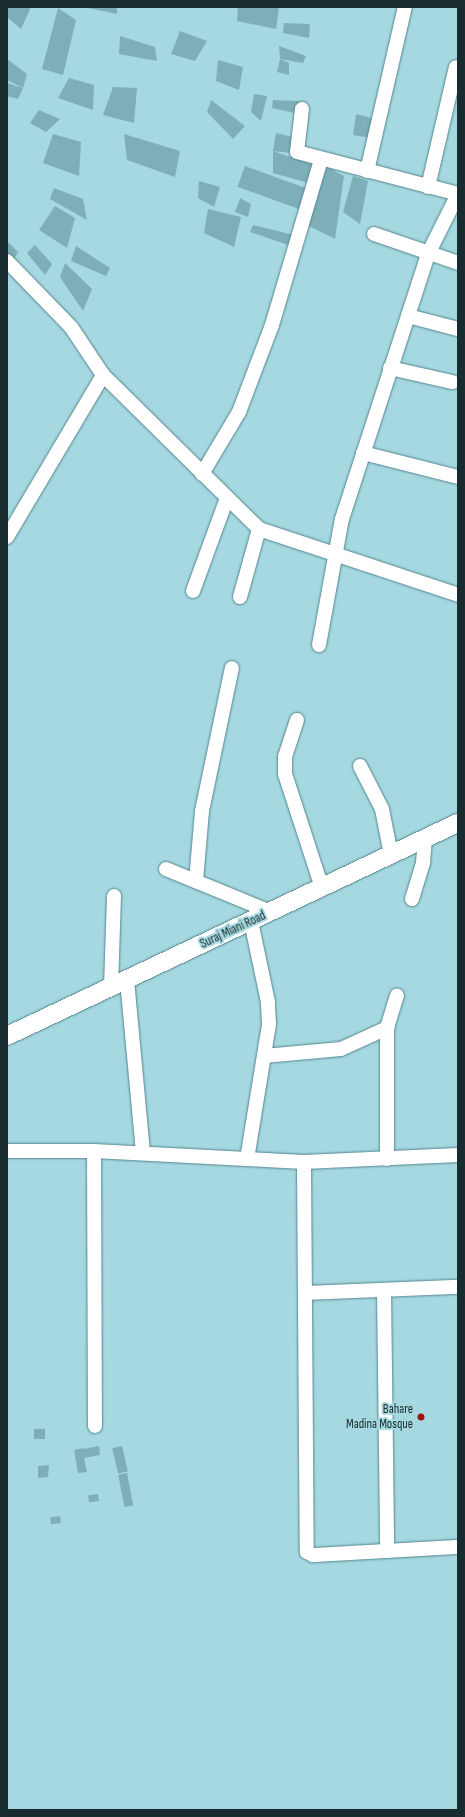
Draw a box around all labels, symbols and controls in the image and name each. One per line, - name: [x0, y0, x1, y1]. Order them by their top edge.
- street label: Suraj Miani Road: [198, 908, 268, 952]
- place label: Bahare Madina Mosque: [346, 1402, 413, 1433]
- marker: Bahare Madina Mosque: [416, 1412, 426, 1422]

